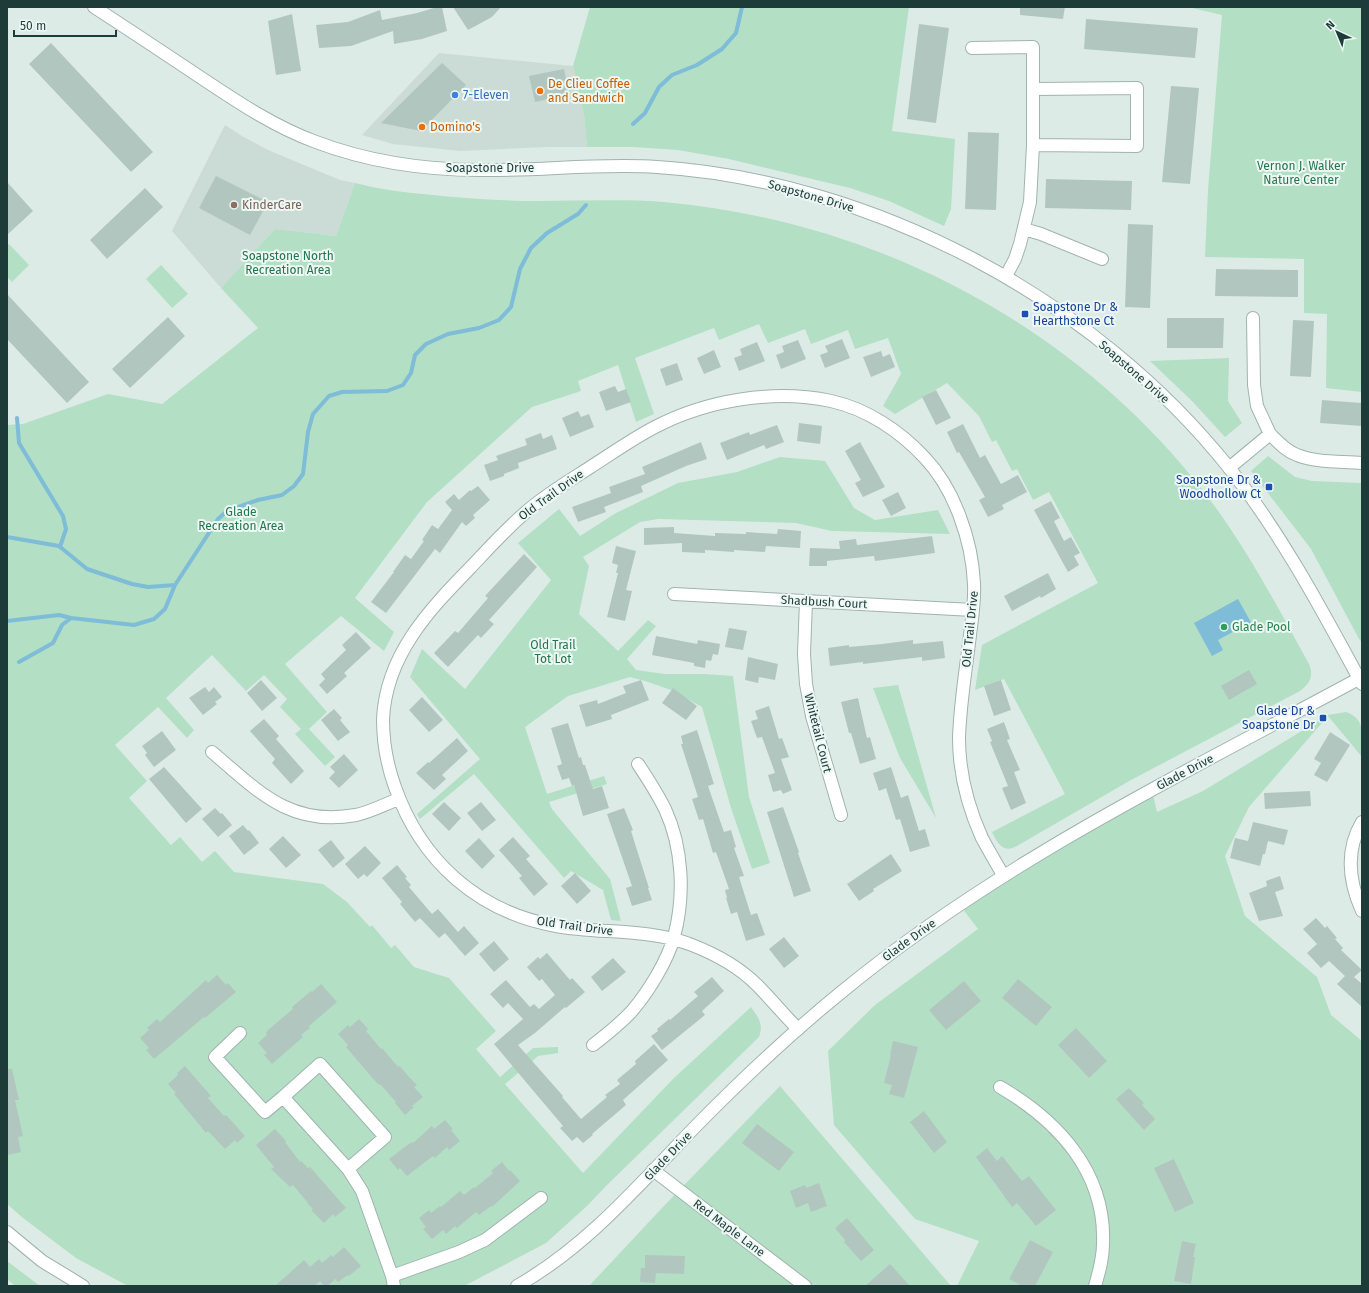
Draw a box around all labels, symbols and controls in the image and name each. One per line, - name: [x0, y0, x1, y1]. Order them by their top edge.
- scale bar: [14, 12, 116, 38]
- north arrow: [1317, 12, 1357, 52]
- text: N: [1323, 18, 1338, 32]
- text: 50 m: [20, 19, 46, 33]
- place label: De Clieu Coffee and Sandwich: [548, 77, 630, 105]
- marker: De Clieu Coffee and Sandwich: [535, 86, 545, 96]
- place label: 7-Eleven: [463, 88, 509, 102]
- marker: 7-Eleven: [450, 90, 460, 100]
- place label: Domino's: [430, 120, 481, 134]
- marker: Domino's: [417, 122, 427, 132]
- park label: Vernon J. Walker Nature Center: [1257, 159, 1345, 187]
- street label: Soapstone Drive: [446, 161, 534, 175]
- street label: Soapstone Drive: [766, 177, 856, 215]
- place label: KinderCare: [242, 198, 302, 212]
- marker: KinderCare: [229, 200, 239, 210]
- park label: Soapstone North Recreation Area: [242, 249, 334, 277]
- place label: Soapstone Dr & Hearthstone Ct: [1033, 300, 1118, 328]
- marker: Soapstone Dr & Hearthstone Ct: [1020, 309, 1030, 319]
- street label: Soapstone Drive: [1096, 338, 1172, 406]
- street label: Old Trail Drive: [516, 467, 586, 523]
- place label: Soapstone Dr & Woodhollow Ct: [1176, 473, 1262, 501]
- marker: Soapstone Dr & Woodhollow Ct: [1264, 482, 1274, 492]
- park label: Glade Recreation Area: [198, 505, 284, 533]
- street label: Old Trail Drive: [959, 590, 981, 668]
- street label: Shadbush Court: [780, 593, 868, 611]
- place label: Glade Pool: [1232, 620, 1291, 634]
- marker: Glade Pool: [1219, 622, 1229, 632]
- park label: Old Trail Tot Lot: [530, 638, 576, 666]
- street label: Whitetail Court: [801, 692, 835, 775]
- place label: Glade Dr & Soapstone Dr: [1242, 704, 1315, 732]
- marker: Glade Dr & Soapstone Dr: [1318, 713, 1328, 723]
- street label: Glade Drive: [1154, 751, 1216, 793]
- street label: Old Trail Drive: [536, 914, 614, 938]
- street label: Glade Drive: [880, 916, 938, 964]
- street label: Glade Drive: [641, 1129, 695, 1183]
- street label: Red Maple Lane: [690, 1196, 768, 1260]

